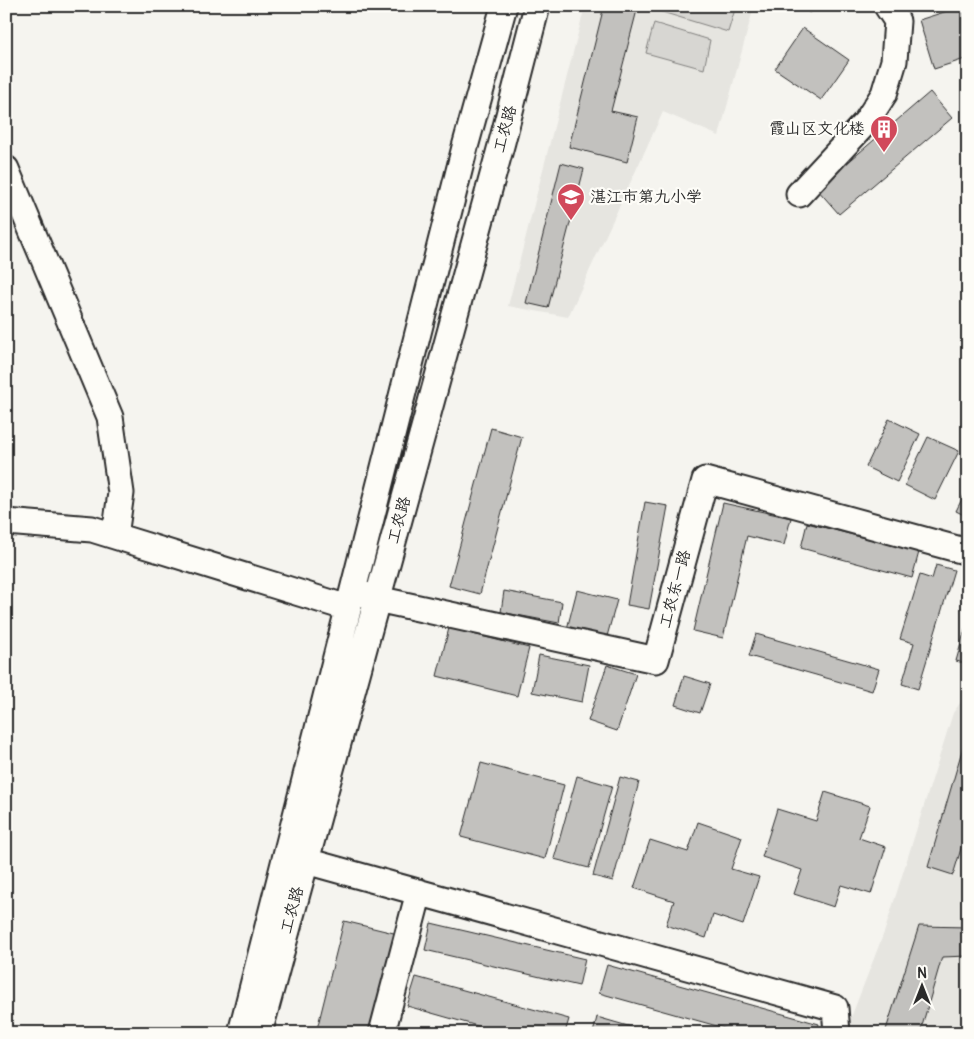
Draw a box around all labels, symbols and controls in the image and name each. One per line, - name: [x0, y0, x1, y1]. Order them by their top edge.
- street label: 工农路: [489, 103, 521, 155]
- building icon: 霞山区文化楼: [869, 114, 899, 153]
- place label: 霞山区文化楼: [769, 119, 865, 139]
- school or university icon: 湛江市第九小学: [556, 182, 586, 221]
- place label: 湛江市第九小学: [590, 187, 702, 207]
- street label: 工农路: [383, 494, 415, 546]
- street label: 工农东一路: [655, 548, 695, 630]
- street label: 工农路: [276, 884, 308, 936]
- north arrow: [896, 962, 946, 1012]
- text: N: [917, 965, 927, 982]

